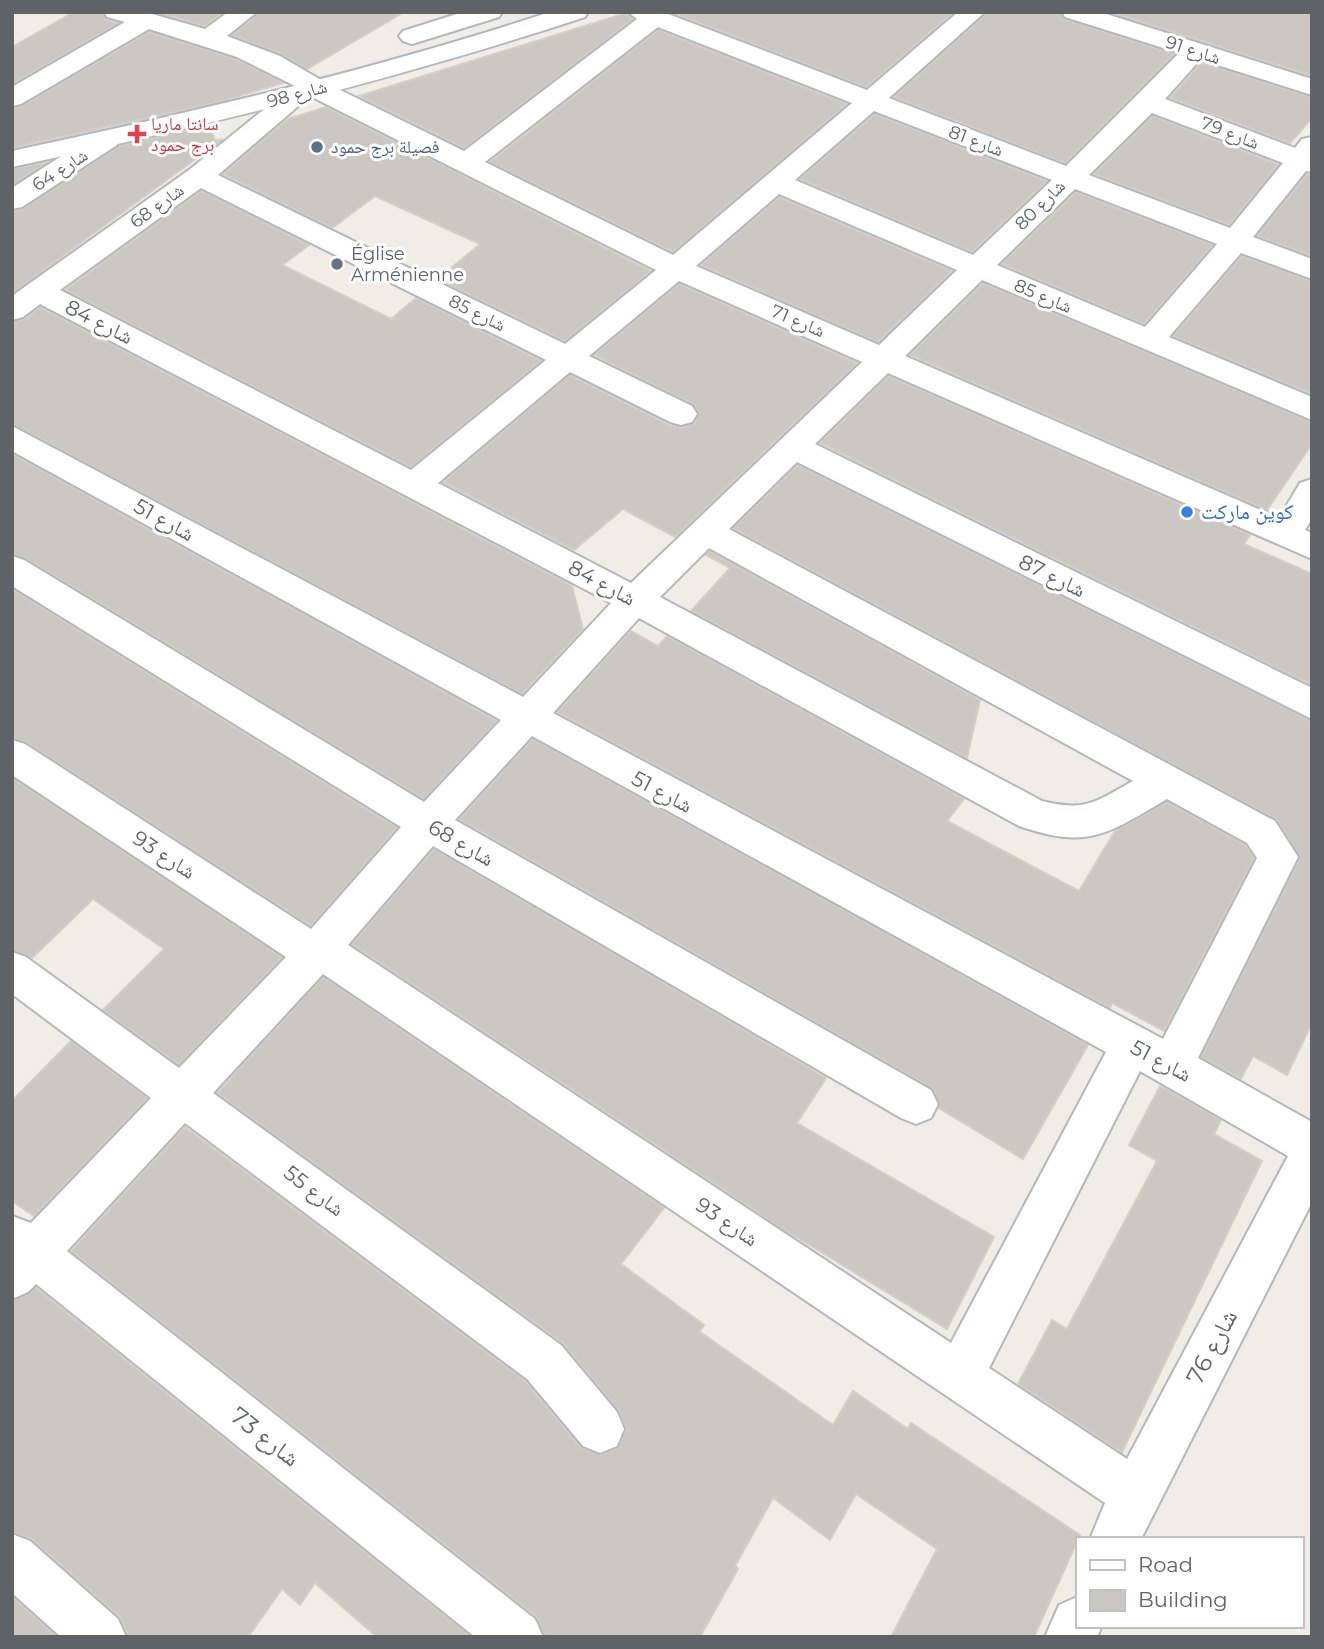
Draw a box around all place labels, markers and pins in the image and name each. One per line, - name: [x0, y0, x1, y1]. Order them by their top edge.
- place label: سانتا ماريا برج حمود: [151, 113, 219, 157]
- marker: سانتا ماريا برج حمود: [129, 126, 145, 142]
- place label: فصيلة برج حمود: [331, 136, 439, 159]
- marker: فصيلة برج حمود: [309, 139, 325, 155]
- place label: Église Arménienne: [351, 243, 464, 286]
- marker: Église Arménienne: [329, 256, 345, 272]
- place label: كوين ماركت: [1201, 499, 1294, 525]
- marker: كوين ماركت: [1179, 504, 1195, 520]

